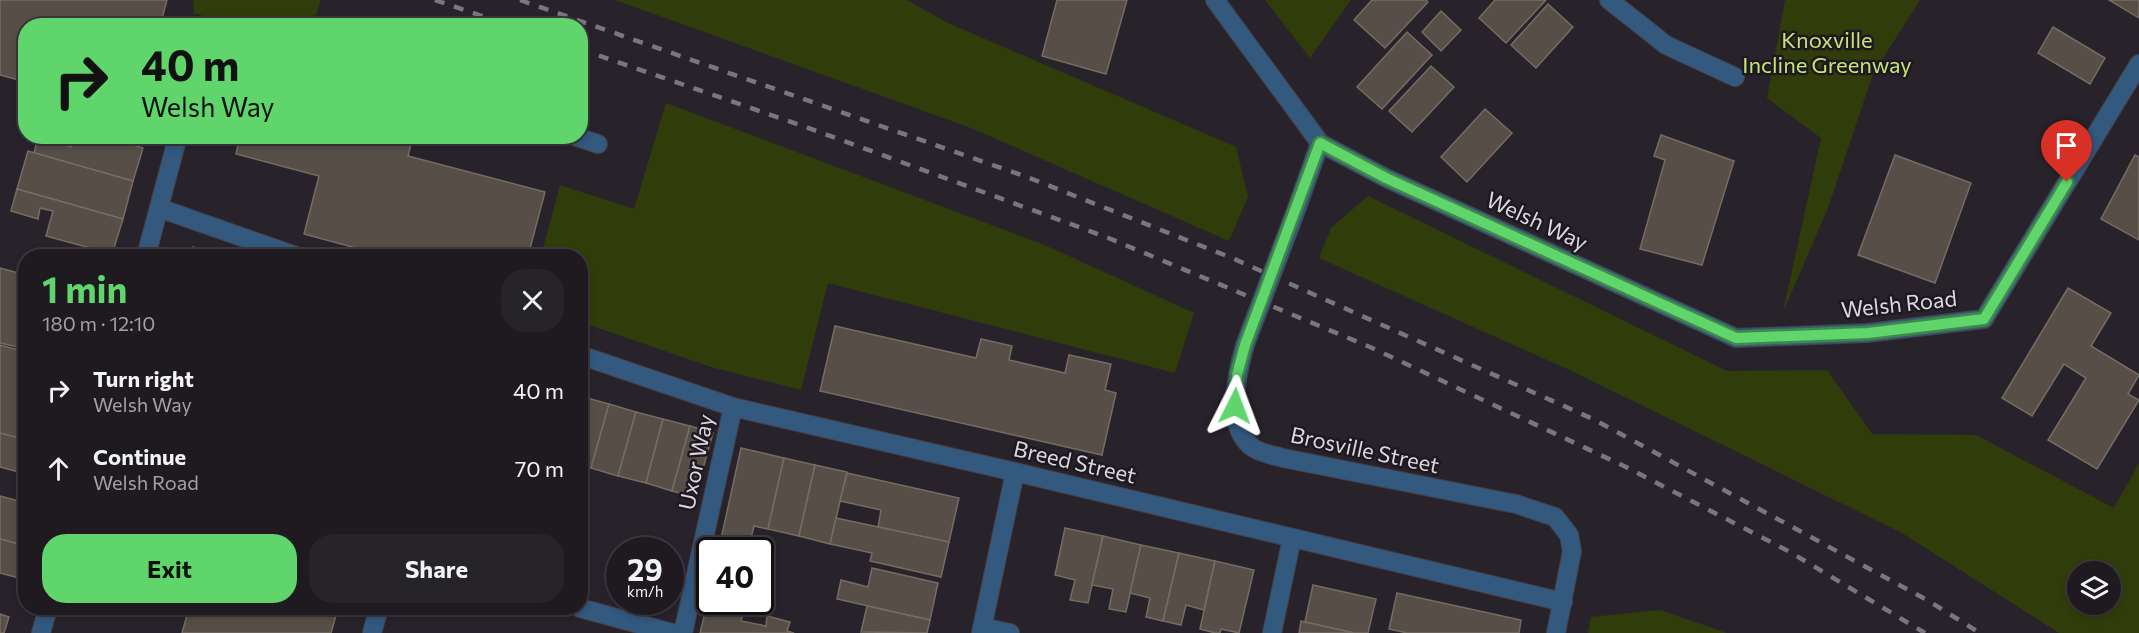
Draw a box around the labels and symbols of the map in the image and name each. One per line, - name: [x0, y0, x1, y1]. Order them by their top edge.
- park label: Knoxville Incline Greenway: [1742, 26, 1912, 78]
- pin: [2041, 120, 2092, 182]
- street label: Welsh Way: [1482, 185, 1592, 256]
- street label: Welsh Road: [1840, 284, 1958, 323]
- position arrow: [1203, 374, 1267, 438]
- street label: Uxor Way: [672, 411, 719, 512]
- street label: Brosville Street: [1288, 421, 1442, 478]
- street label: Breed Street: [1011, 434, 1139, 489]
- speed limit sign: 40: [696, 537, 774, 615]

